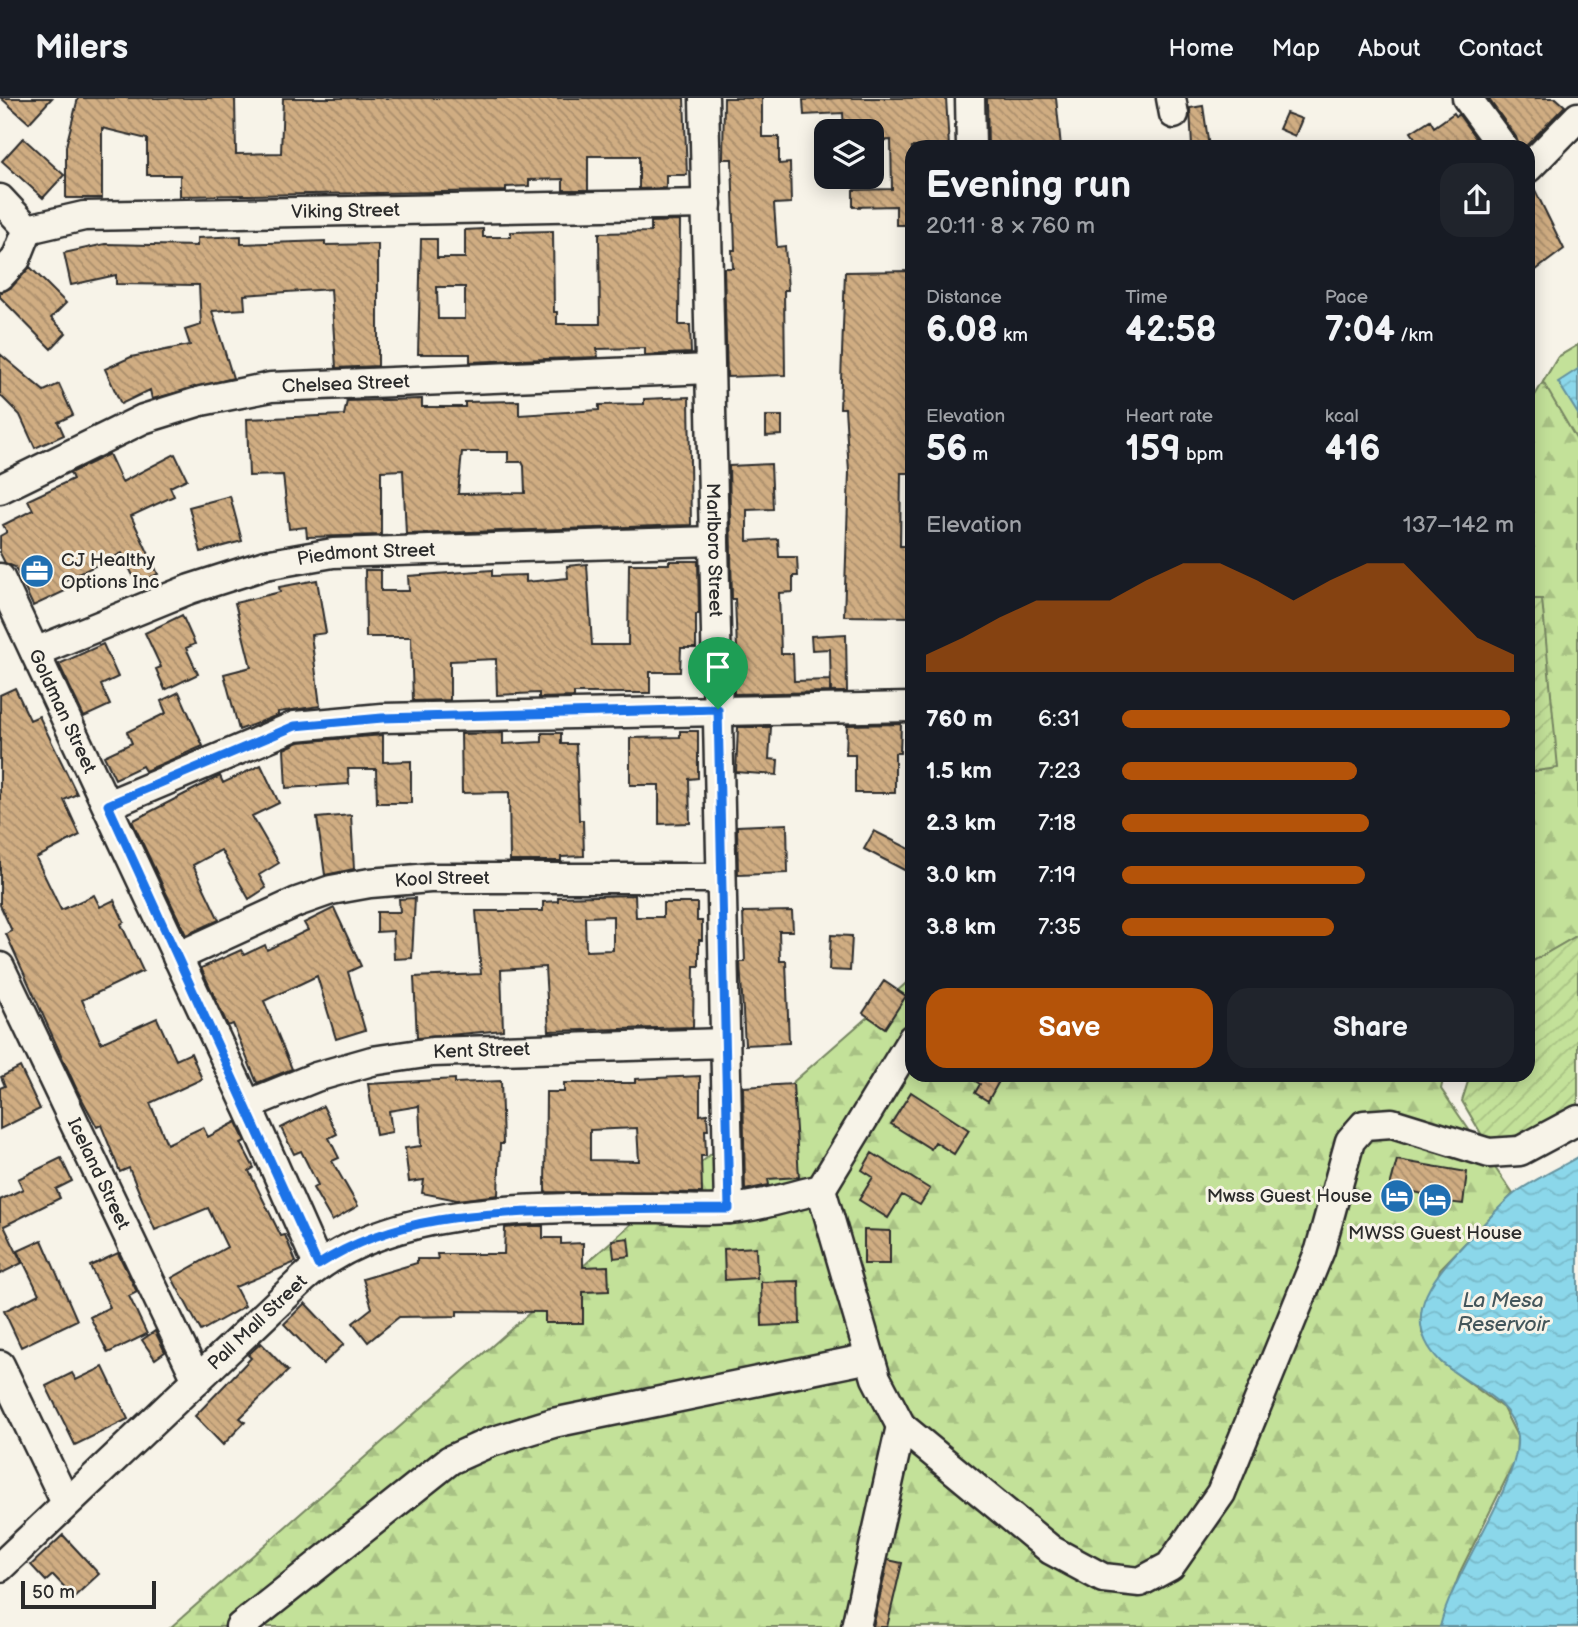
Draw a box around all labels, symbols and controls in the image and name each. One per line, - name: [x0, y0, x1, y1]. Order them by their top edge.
- text: Milers: [35, 28, 128, 68]
- text: Home: [1169, 34, 1234, 63]
- text: Map: [1272, 34, 1320, 63]
- text: About: [1358, 34, 1420, 63]
- text: Contact: [1458, 34, 1543, 63]
- map controls: [814, 119, 884, 189]
- button: layers: [814, 119, 884, 189]
- text: Evening run: [926, 163, 1131, 208]
- button: share: [1440, 163, 1514, 237]
- street label: Viking Street: [291, 198, 400, 224]
- text: 20:11 · 8 × 760 m: [926, 212, 1095, 240]
- text: Distance: [926, 286, 1002, 309]
- text: Time: [1125, 286, 1167, 309]
- text: Pace: [1325, 286, 1368, 309]
- text: 6.08: [926, 309, 998, 352]
- text: 42:58: [1125, 309, 1217, 352]
- text: 7:04: [1325, 309, 1395, 352]
- text: km: [998, 324, 1028, 347]
- text: /km: [1395, 324, 1434, 347]
- street label: Chelsea Street: [281, 370, 410, 398]
- text: Elevation: [926, 405, 1005, 428]
- text: Heart rate: [1125, 405, 1213, 428]
- text: kcal: [1325, 405, 1359, 428]
- text: 56: [926, 428, 967, 471]
- text: 159: [1125, 428, 1181, 471]
- text: 416: [1325, 428, 1381, 471]
- text: m: [967, 443, 988, 466]
- text: bpm: [1181, 443, 1223, 466]
- street label: Marlboro Street: [701, 483, 727, 617]
- text: Elevation: [926, 511, 1022, 539]
- text: 137–142 m: [1403, 511, 1514, 539]
- street label: Piedmont Street: [295, 538, 436, 571]
- place label: CJ Healthy Options Inc: [61, 549, 159, 594]
- office icon: CJ Healthy Options Inc: [18, 552, 56, 590]
- pin: [688, 637, 748, 709]
- street label: Goldman Street: [23, 645, 101, 777]
- icon: arrive: [699, 648, 737, 686]
- text: 760 m: [926, 705, 993, 733]
- text: 6:31: [1038, 705, 1080, 733]
- text: 1.5 km: [926, 757, 992, 785]
- text: 7:23: [1038, 757, 1081, 785]
- text: 2.3 km: [926, 809, 996, 837]
- text: 7:18: [1038, 809, 1076, 837]
- text: 3.0 km: [926, 861, 997, 889]
- text: 7:19: [1038, 861, 1076, 889]
- street label: Kool Street: [394, 867, 490, 892]
- text: 3.8 km: [926, 913, 996, 941]
- text: 7:35: [1038, 913, 1081, 941]
- button: Save: [926, 988, 1213, 1068]
- button: Share: [1227, 988, 1514, 1068]
- street label: Kent Street: [433, 1037, 531, 1063]
- street label: Iceland Street: [62, 1114, 135, 1233]
- hotel icon: Mwss Guest House: [1378, 1177, 1416, 1215]
- hotel icon: MWSS Guest House: [1416, 1181, 1454, 1219]
- place label: Mwss Guest House: [1207, 1185, 1372, 1208]
- place label: MWSS Guest House: [1348, 1222, 1522, 1245]
- street label: Pall Mall Street: [203, 1270, 312, 1375]
- water label: La Mesa Reservoir: [1457, 1288, 1550, 1337]
- scale bar: [21, 1578, 156, 1610]
- text: 50 m: [32, 1581, 75, 1604]

